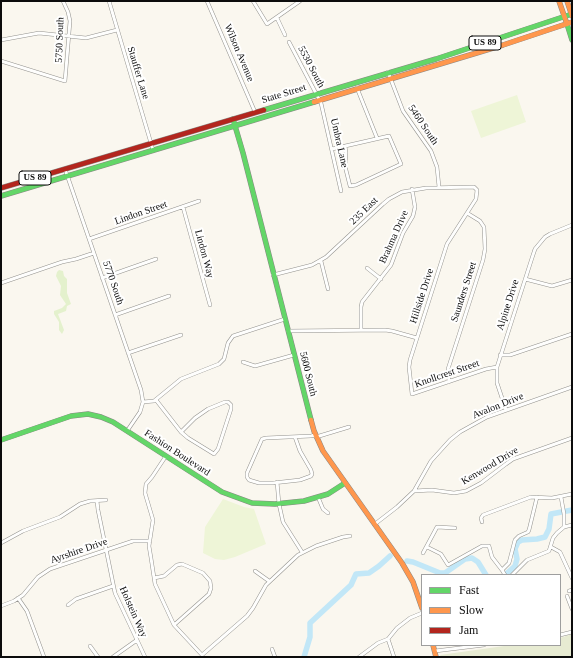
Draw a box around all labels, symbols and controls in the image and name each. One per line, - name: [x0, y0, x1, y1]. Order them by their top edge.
- street label: 5750 South: [53, 17, 67, 63]
- street label: Wilson Avenue: [221, 22, 257, 84]
- road number: US 89: [469, 36, 501, 50]
- street label: 5530 South: [295, 44, 327, 90]
- street label: Stauffer Lane: [124, 45, 152, 101]
- street label: State Street: [260, 82, 308, 106]
- street label: 5460 South: [405, 103, 441, 147]
- street label: Umbra Lane: [328, 117, 350, 169]
- road number: US 89: [19, 171, 51, 185]
- street label: 235 East: [347, 195, 381, 227]
- street label: Lindon Street: [113, 198, 169, 228]
- street label: Brahma Drive: [377, 209, 411, 265]
- street label: Lindon Way: [192, 229, 216, 279]
- street label: 5770 South: [100, 259, 126, 307]
- street label: Saunders Street: [449, 260, 479, 324]
- street label: Hillside Drive: [407, 267, 437, 325]
- street label: Alpine Drive: [494, 278, 522, 332]
- street label: 5600 South: [297, 350, 319, 398]
- street label: Knollcrest Street: [413, 357, 481, 391]
- street label: Avalon Drive: [471, 390, 525, 422]
- street label: Fashion Boulevard: [142, 427, 212, 479]
- street label: Kenwood Drive: [459, 444, 521, 488]
- street label: Ayrshire Drive: [49, 536, 109, 566]
- legend: [421, 574, 561, 646]
- text: Fast: [459, 583, 479, 597]
- street label: Holstein Way: [116, 585, 150, 639]
- text: Slow: [459, 603, 484, 617]
- text: Jam: [459, 623, 478, 637]

